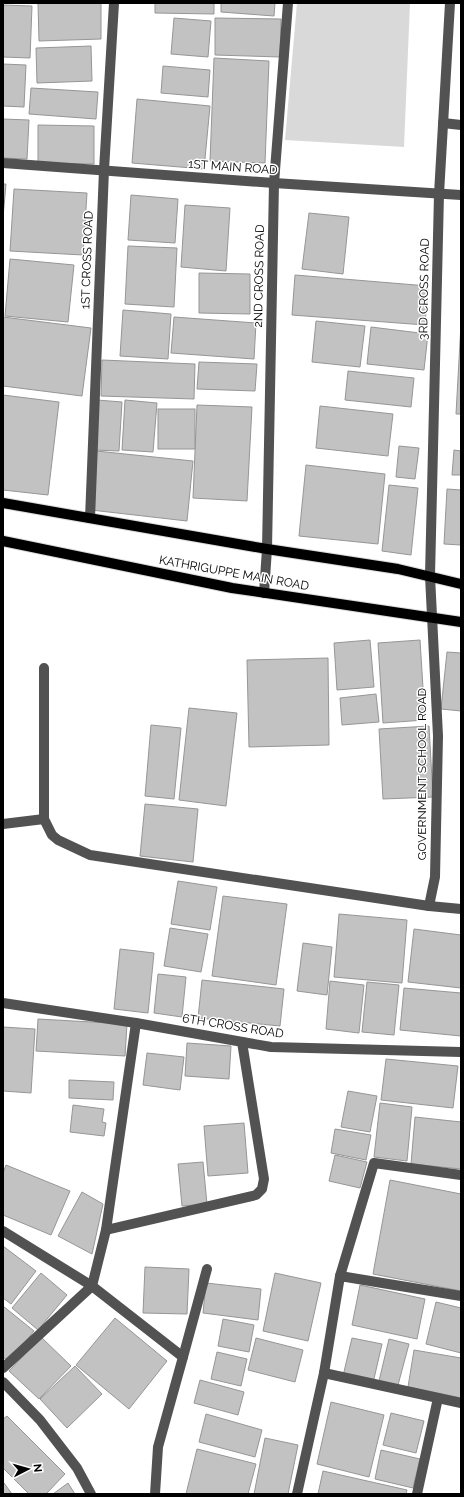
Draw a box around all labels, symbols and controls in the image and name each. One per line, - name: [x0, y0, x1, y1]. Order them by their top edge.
- street label: 1ST MAIN ROAD: [188, 157, 279, 177]
- street label: 1ST CROSS ROAD: [78, 210, 96, 309]
- street label: 2ND CROSS ROAD: [251, 224, 267, 328]
- street label: 3RD CROSS ROAD: [416, 238, 432, 340]
- street label: KATHRIGUPPE MAIN ROAD: [158, 553, 311, 593]
- street label: GOVERNMENT SCHOOL ROAD: [415, 687, 429, 860]
- street label: 6TH CROSS ROAD: [181, 1011, 285, 1041]
- north arrow: [8, 1449, 48, 1489]
- text: N: [31, 1463, 44, 1473]

